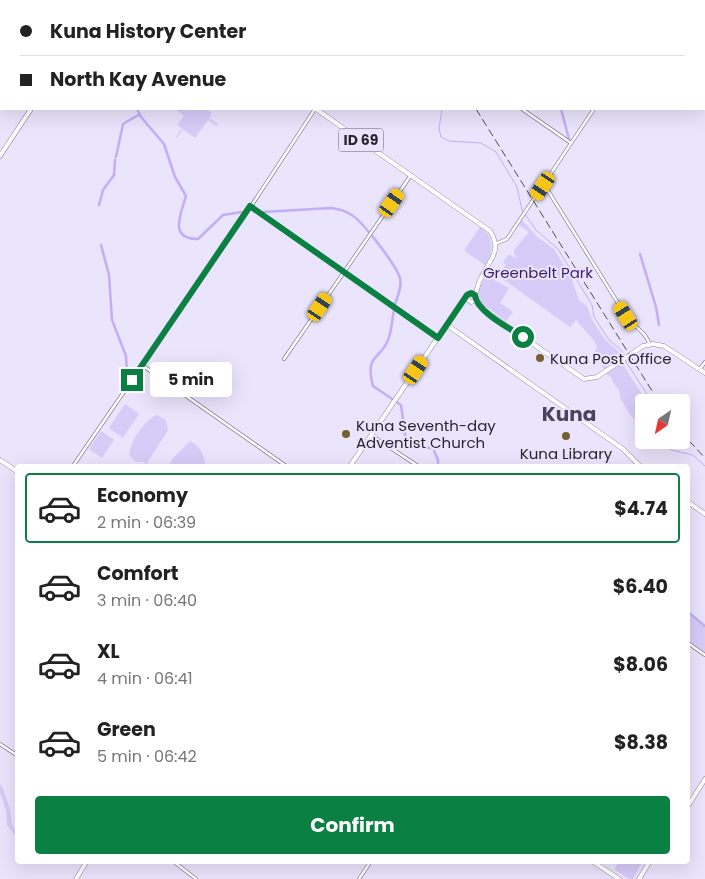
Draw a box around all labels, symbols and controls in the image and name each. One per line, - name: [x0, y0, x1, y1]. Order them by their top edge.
- text: Kuna History Center: [50, 18, 246, 45]
- text: North Kay Avenue: [50, 66, 226, 93]
- road number: ID 69: [338, 128, 384, 152]
- car: [528, 169, 557, 203]
- car: [377, 186, 406, 220]
- park label: Greenbelt Park: [483, 262, 593, 283]
- car: [305, 290, 334, 324]
- car: [611, 299, 640, 333]
- route start: [512, 326, 534, 348]
- place label: Kuna Post Office: [550, 348, 672, 369]
- marker: Kuna Post Office: [534, 352, 546, 364]
- car: [401, 353, 430, 387]
- callout: 5 min: [150, 362, 232, 398]
- text: 5 min: [168, 368, 214, 391]
- route end: [121, 369, 143, 391]
- north arrow: [635, 394, 690, 449]
- map controls: [635, 394, 690, 449]
- district label: Kuna: [542, 400, 596, 428]
- place label: Kuna Seventh-day Adventist Church: [356, 415, 496, 453]
- marker: Kuna Seventh-day Adventist Church: [340, 428, 352, 440]
- marker: Kuna Library: [560, 430, 572, 442]
- place label: Kuna Library: [520, 443, 613, 464]
- text: Economy: [97, 482, 188, 509]
- icon: car: [37, 486, 82, 531]
- text: $4.74: [614, 495, 668, 522]
- text: 2 min · 06:39: [97, 511, 196, 534]
- text: Comfort: [97, 560, 179, 587]
- icon: car: [37, 564, 82, 609]
- text: $6.40: [613, 573, 668, 600]
- text: 3 min · 06:40: [97, 589, 197, 612]
- text: XL: [97, 638, 120, 665]
- icon: car: [37, 642, 82, 687]
- text: $8.06: [613, 651, 668, 678]
- text: 4 min · 06:41: [97, 667, 193, 690]
- text: Green: [97, 716, 156, 743]
- icon: car: [37, 720, 82, 765]
- text: $8.38: [614, 729, 668, 756]
- text: 5 min · 06:42: [97, 745, 197, 768]
- button: Confirm: [35, 796, 670, 854]

